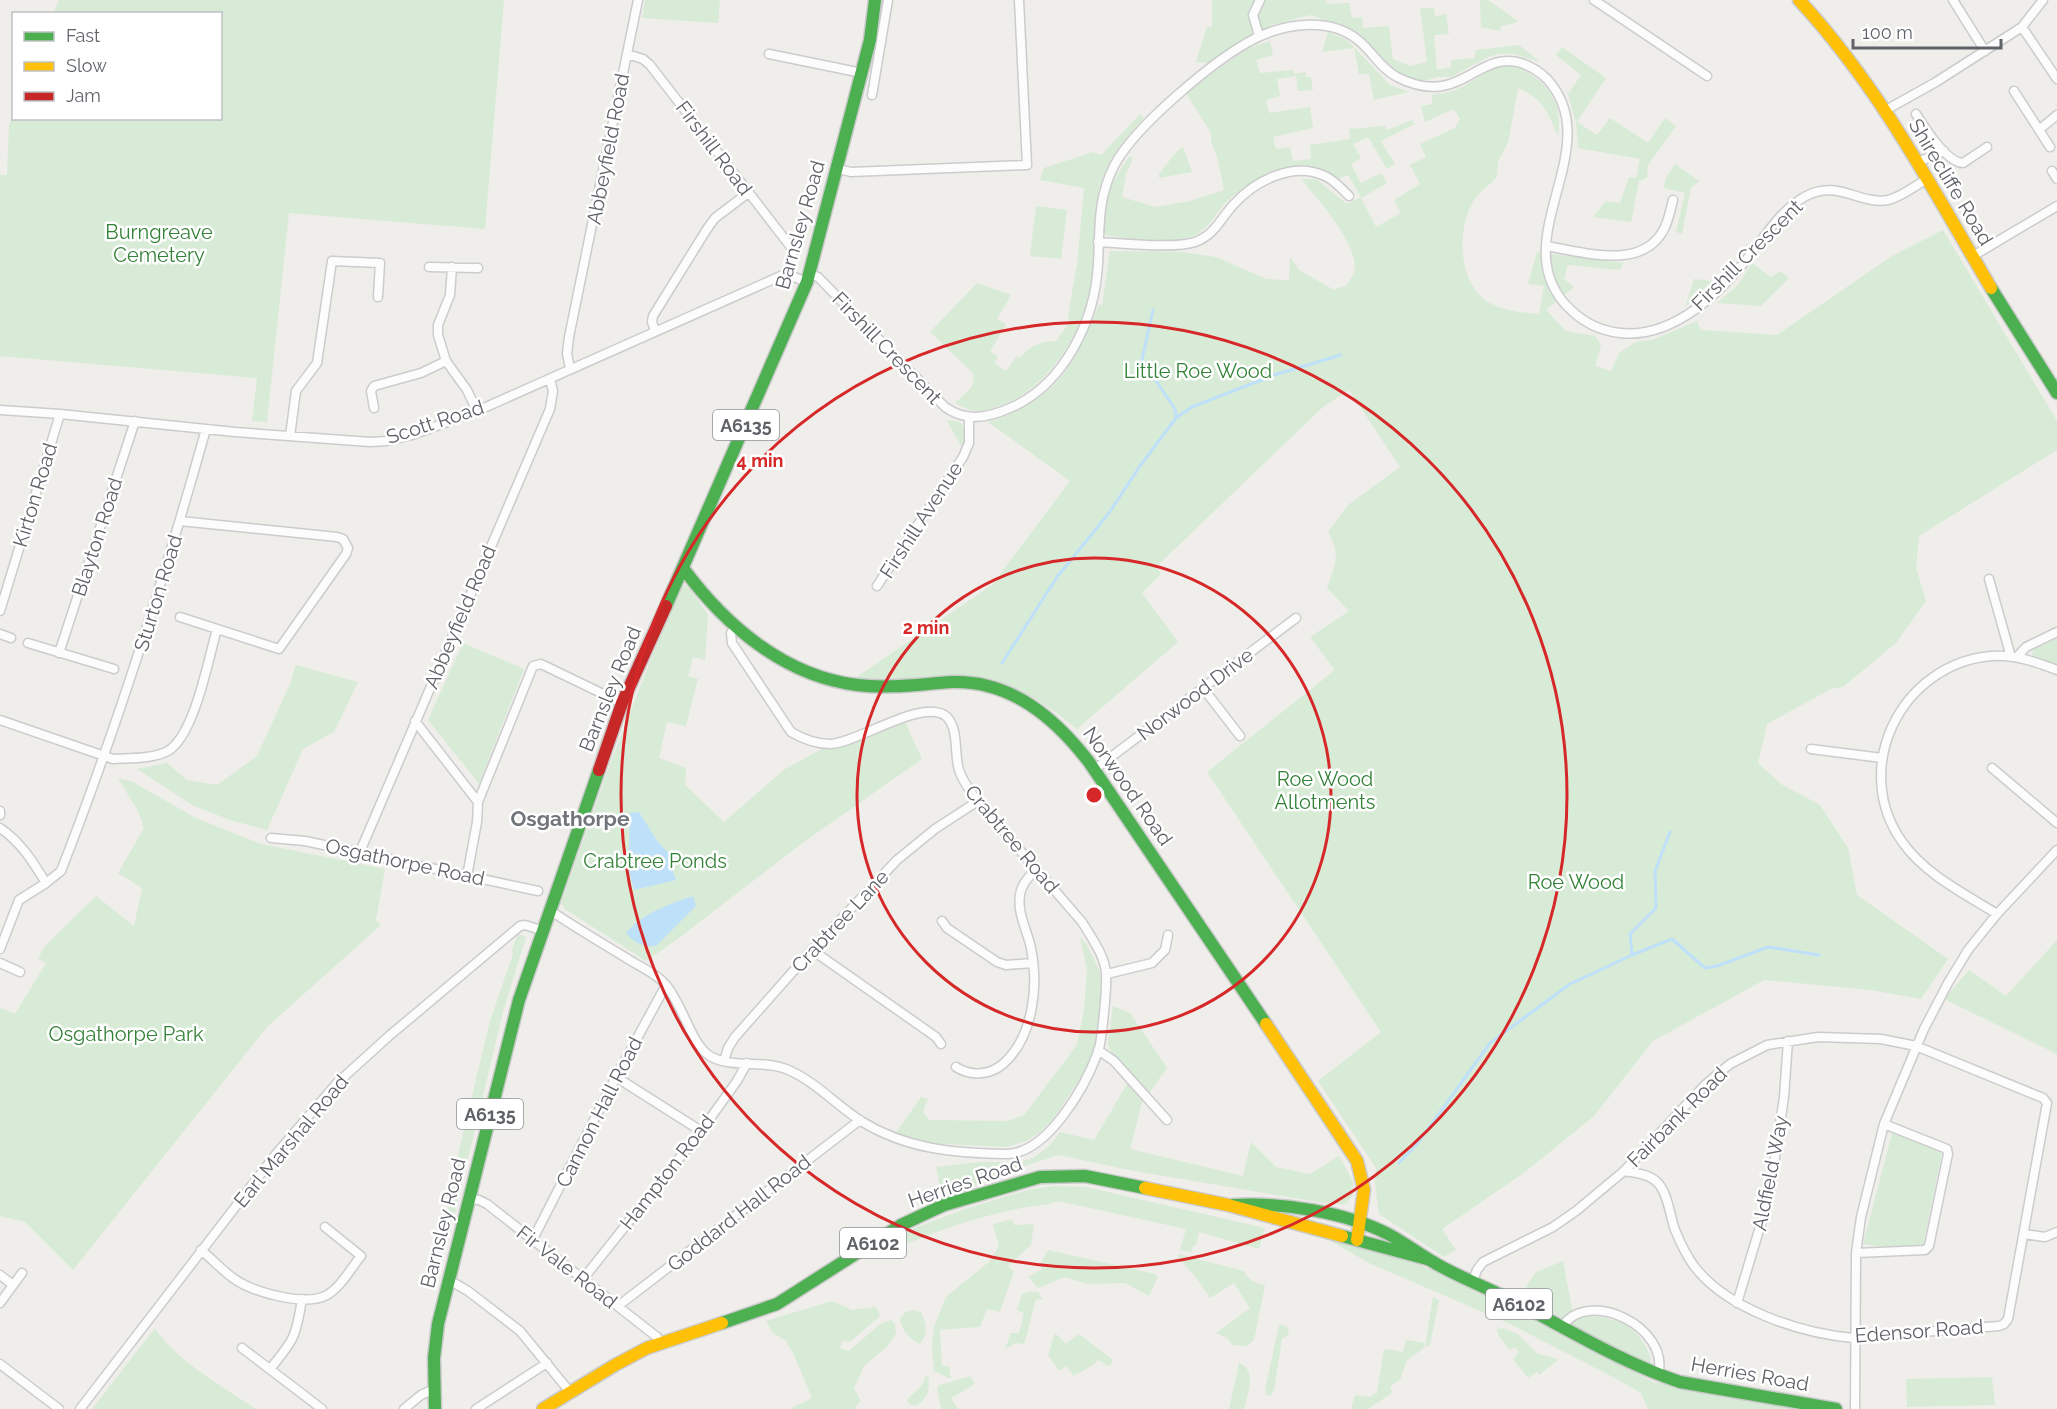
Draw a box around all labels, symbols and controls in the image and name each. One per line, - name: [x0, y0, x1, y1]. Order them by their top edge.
- legend: [12, 12, 222, 120]
- scale bar: [1853, 12, 2002, 50]
- text: 100 m: [1862, 22, 1913, 43]
- text: Fast: [66, 25, 100, 46]
- text: Slow: [66, 55, 107, 76]
- street label: Abbeyfield Road: [582, 71, 634, 227]
- text: Jam: [66, 85, 101, 106]
- street label: Firshill Road: [671, 96, 757, 200]
- street label: Shirecliffe Road: [1904, 114, 1998, 250]
- street label: Barnsley Road: [770, 158, 830, 292]
- street label: Firshill Crescent: [1687, 194, 1808, 315]
- park label: Burngreave Cemetery: [105, 220, 213, 267]
- street label: Firshill Crescent: [827, 287, 947, 409]
- park label: Little Roe Wood: [1124, 359, 1272, 383]
- street label: Scott Road: [383, 395, 487, 449]
- road number: A6135: [713, 410, 779, 440]
- street label: Kirton Road: [8, 440, 62, 550]
- text: 4 min: [737, 450, 783, 471]
- street label: Firshill Avenue: [875, 457, 968, 583]
- street label: Blayton Road: [67, 475, 127, 599]
- street label: Sturton Road: [129, 532, 187, 654]
- street label: Abbeyfield Road: [419, 542, 501, 692]
- text: 2 min: [903, 617, 949, 638]
- street label: Barnsley Road: [574, 623, 646, 755]
- street label: Norwood Drive: [1132, 642, 1258, 745]
- street label: Norwood Road: [1078, 722, 1178, 850]
- park label: Roe Wood Allotments: [1275, 767, 1375, 814]
- street label: Crabtree Road: [960, 780, 1064, 898]
- centre of rings: [1084, 785, 1104, 805]
- district label: Osgathorpe: [511, 806, 630, 831]
- street label: Osgathorpe Road: [323, 833, 487, 891]
- park label: Crabtree Ponds: [583, 849, 727, 873]
- street label: Crabtree Lane: [786, 864, 894, 977]
- park label: Roe Wood: [1528, 870, 1624, 894]
- park label: Osgathorpe Park: [48, 1022, 204, 1046]
- street label: Cannon Hall Road: [551, 1033, 647, 1191]
- street label: Fairbank Road: [1622, 1062, 1732, 1172]
- street label: Earl Marshal Road: [229, 1070, 353, 1212]
- road number: A6135: [457, 1099, 523, 1129]
- street label: Hampton Road: [615, 1110, 719, 1234]
- street label: Aldfield Way: [1747, 1113, 1793, 1233]
- street label: Goddard Hall Road: [663, 1150, 815, 1276]
- street label: Herries Road: [905, 1151, 1025, 1213]
- street label: Barnsley Road: [415, 1156, 471, 1290]
- street label: Fir Vale Road: [512, 1220, 622, 1314]
- road number: A6102: [840, 1228, 906, 1258]
- road number: A6102: [1486, 1289, 1552, 1319]
- street label: Edensor Road: [1854, 1315, 1984, 1347]
- street label: Herries Road: [1689, 1352, 1811, 1396]

